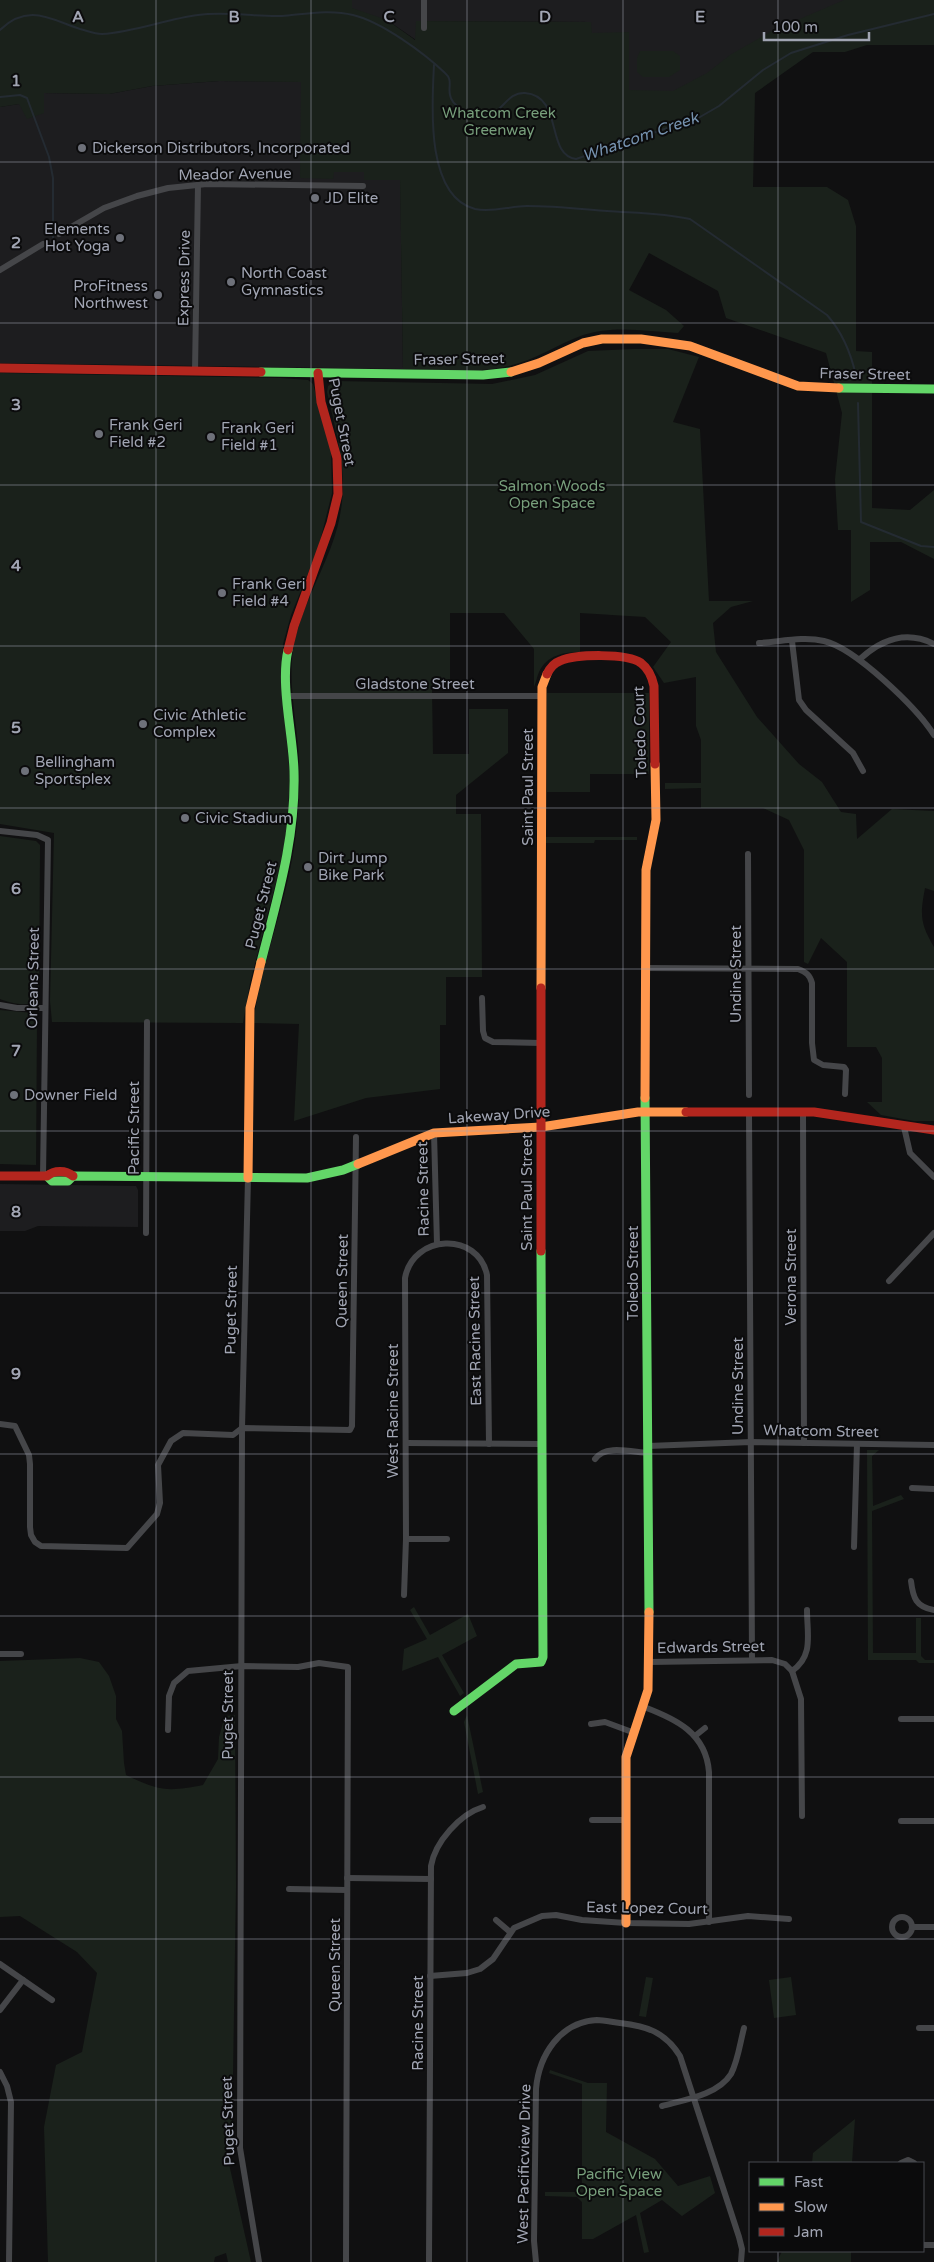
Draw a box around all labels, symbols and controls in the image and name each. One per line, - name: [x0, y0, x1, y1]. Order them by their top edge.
- text: A: [72, 7, 84, 27]
- text: B: [228, 7, 240, 27]
- text: C: [383, 7, 395, 27]
- text: D: [539, 7, 551, 27]
- text: E: [695, 7, 705, 27]
- scale bar: [764, 10, 869, 42]
- text: 100 m: [772, 18, 818, 36]
- text: 1: [11, 71, 21, 91]
- park label: Whatcom Creek Greenway: [442, 104, 556, 139]
- water label: Whatcom Creek: [580, 107, 702, 166]
- place label: Dickerson Distributors, Incorporated: [92, 139, 350, 157]
- marker: Dickerson Distributors, Incorporated: [76, 142, 88, 154]
- street label: Meador Avenue: [178, 164, 292, 184]
- place label: JD Elite: [325, 189, 378, 207]
- marker: JD Elite: [309, 192, 321, 204]
- place label: Elements Hot Yoga: [44, 220, 110, 255]
- street label: Express Drive: [174, 230, 194, 326]
- marker: Elements Hot Yoga: [114, 232, 126, 244]
- text: 2: [11, 233, 21, 253]
- place label: North Coast Gymnastics: [241, 264, 327, 299]
- marker: North Coast Gymnastics: [225, 276, 237, 288]
- place label: ProFitness Northwest: [73, 277, 148, 312]
- marker: ProFitness Northwest: [152, 289, 164, 301]
- street label: Fraser Street: [413, 349, 505, 369]
- street label: Fraser Street: [819, 364, 911, 384]
- street label: Puget Street: [325, 376, 359, 468]
- text: 3: [11, 395, 21, 415]
- place label: Frank Geri Field #2: [109, 416, 182, 451]
- place label: Frank Geri Field #1: [221, 419, 294, 454]
- marker: Frank Geri Field #2: [93, 428, 105, 440]
- marker: Frank Geri Field #1: [205, 431, 217, 443]
- park label: Salmon Woods Open Space: [499, 477, 605, 512]
- text: 4: [11, 556, 21, 576]
- place label: Frank Geri Field #4: [232, 575, 305, 610]
- marker: Frank Geri Field #4: [216, 587, 228, 599]
- street label: Gladstone Street: [355, 675, 475, 693]
- street label: Toledo Court: [629, 685, 651, 778]
- place label: Civic Athletic Complex: [153, 706, 246, 741]
- text: 5: [11, 718, 21, 738]
- marker: Civic Athletic Complex: [137, 718, 149, 730]
- street label: Saint Paul Street: [519, 728, 537, 846]
- place label: Bellingham Sportsplex: [35, 753, 115, 788]
- marker: Bellingham Sportsplex: [19, 765, 31, 777]
- place label: Civic Stadium: [195, 809, 292, 827]
- marker: Civic Stadium: [179, 812, 191, 824]
- place label: Dirt Jump Bike Park: [318, 849, 388, 884]
- street label: Puget Street: [241, 859, 281, 951]
- marker: Dirt Jump Bike Park: [302, 861, 314, 873]
- text: 6: [11, 879, 21, 899]
- street label: Undine Street: [727, 925, 745, 1023]
- street label: Orleans Street: [23, 927, 43, 1029]
- text: 7: [11, 1041, 21, 1061]
- street label: Pacific Street: [125, 1081, 143, 1175]
- place label: Downer Field: [24, 1086, 118, 1104]
- marker: Downer Field: [8, 1089, 20, 1101]
- street label: Lakeway Drive: [447, 1102, 551, 1128]
- street label: Saint Paul Street: [518, 1133, 536, 1251]
- street label: Racine Street: [413, 1141, 433, 1237]
- text: 8: [11, 1202, 21, 1222]
- street label: Toledo Street: [624, 1225, 642, 1320]
- street label: Verona Street: [782, 1228, 800, 1326]
- street label: Queen Street: [332, 1234, 352, 1328]
- street label: Puget Street: [221, 1265, 241, 1355]
- street label: East Racine Street: [465, 1276, 485, 1406]
- street label: Undine Street: [729, 1337, 747, 1435]
- street label: West Racine Street: [384, 1343, 402, 1479]
- text: 9: [11, 1364, 21, 1384]
- street label: Whatcom Street: [763, 1421, 879, 1441]
- street label: Edwards Street: [657, 1637, 765, 1657]
- street label: Puget Street: [219, 1670, 237, 1760]
- street label: East Lopez Court: [586, 1898, 708, 1918]
- street label: Queen Street: [326, 1918, 344, 2012]
- street label: Racine Street: [409, 1975, 427, 2071]
- street label: Puget Street: [217, 2076, 239, 2166]
- street label: West Pacificview Drive: [514, 2084, 534, 2244]
- legend: [749, 2162, 924, 2252]
- park label: Pacific View Open Space: [576, 2165, 662, 2200]
- text: Fast: [794, 2173, 824, 2191]
- text: Slow: [794, 2198, 828, 2216]
- text: Jam: [794, 2223, 823, 2241]

